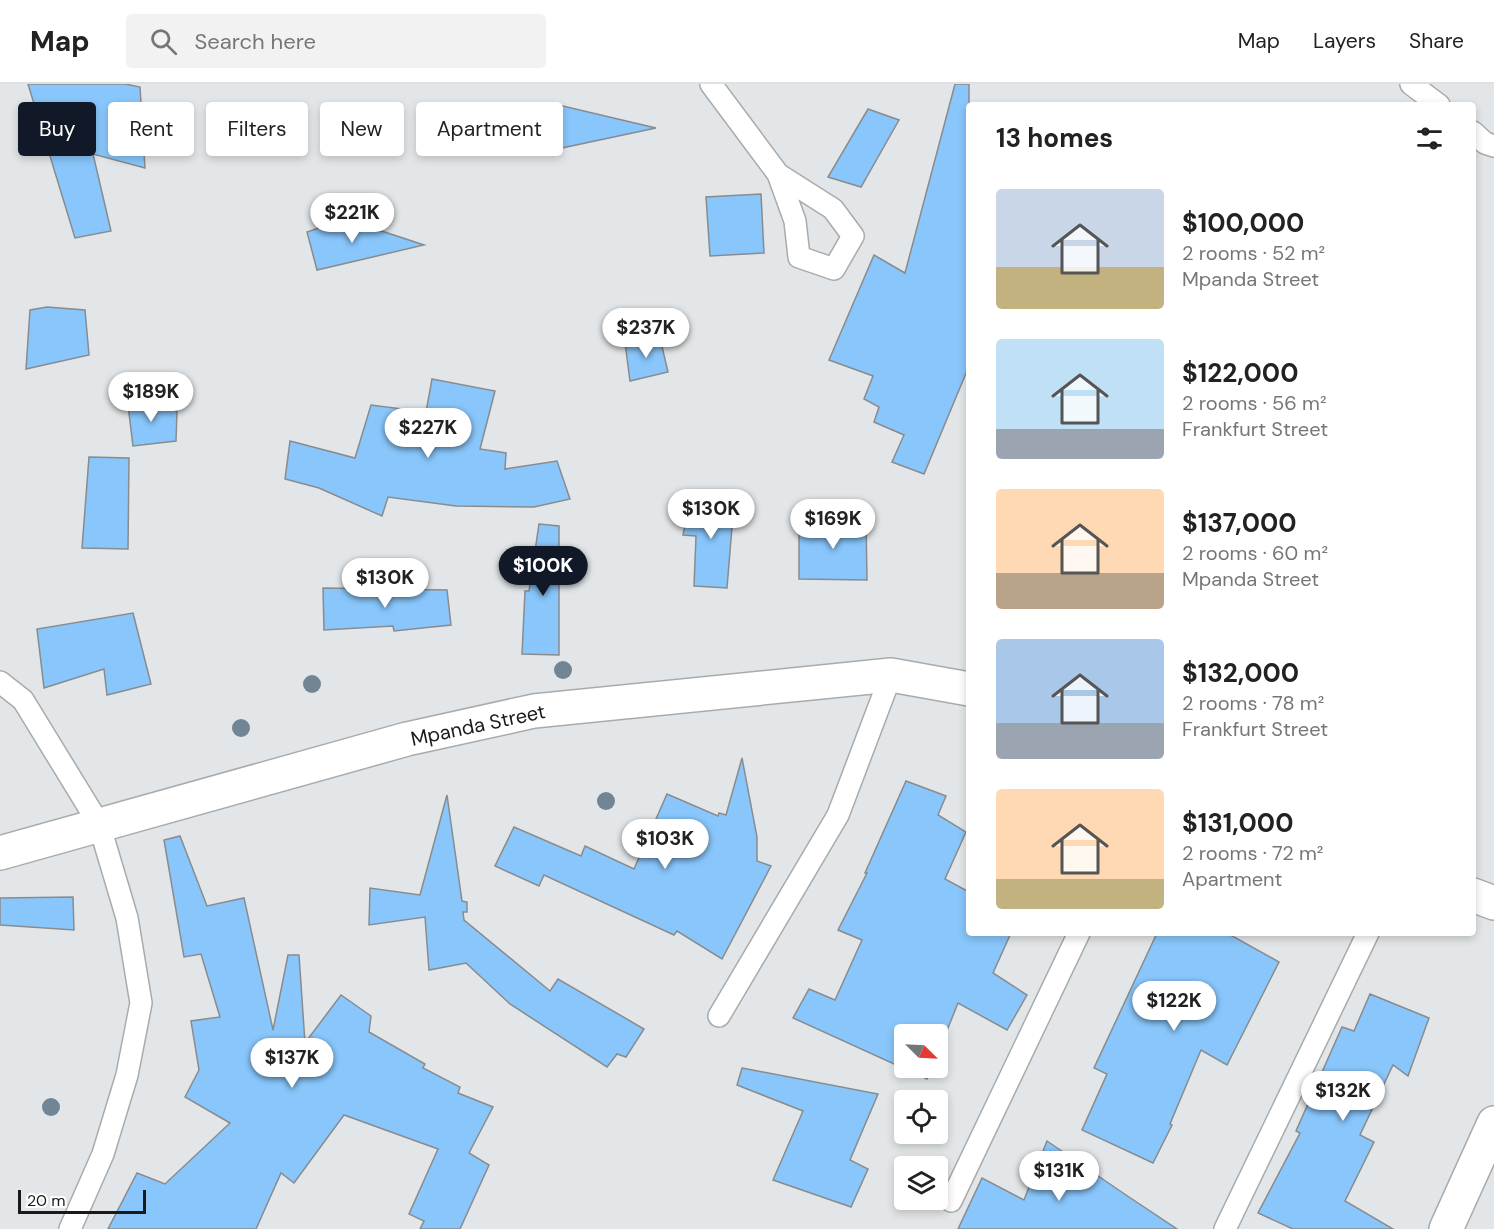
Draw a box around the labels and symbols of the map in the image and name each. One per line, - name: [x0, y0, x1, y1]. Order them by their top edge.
- pin: $221K: [310, 193, 394, 244]
- pin: $237K: [604, 308, 688, 359]
- pin: $189K: [109, 372, 193, 423]
- pin: $227K: [386, 408, 470, 459]
- pin: $130K: [669, 489, 753, 540]
- pin: $169K: [791, 499, 875, 550]
- pin: $100K: [501, 546, 585, 597]
- pin: $130K: [343, 558, 427, 609]
- street label: Mpanda Street: [408, 698, 548, 752]
- pin: $103K: [623, 819, 707, 870]
- pin: $122K: [1132, 981, 1216, 1032]
- north arrow: [894, 1024, 948, 1078]
- pin: $137K: [250, 1038, 334, 1089]
- pin: $132K: [1301, 1071, 1385, 1122]
- pin: $131K: [1017, 1151, 1101, 1202]
- scale bar: [18, 1187, 146, 1214]

